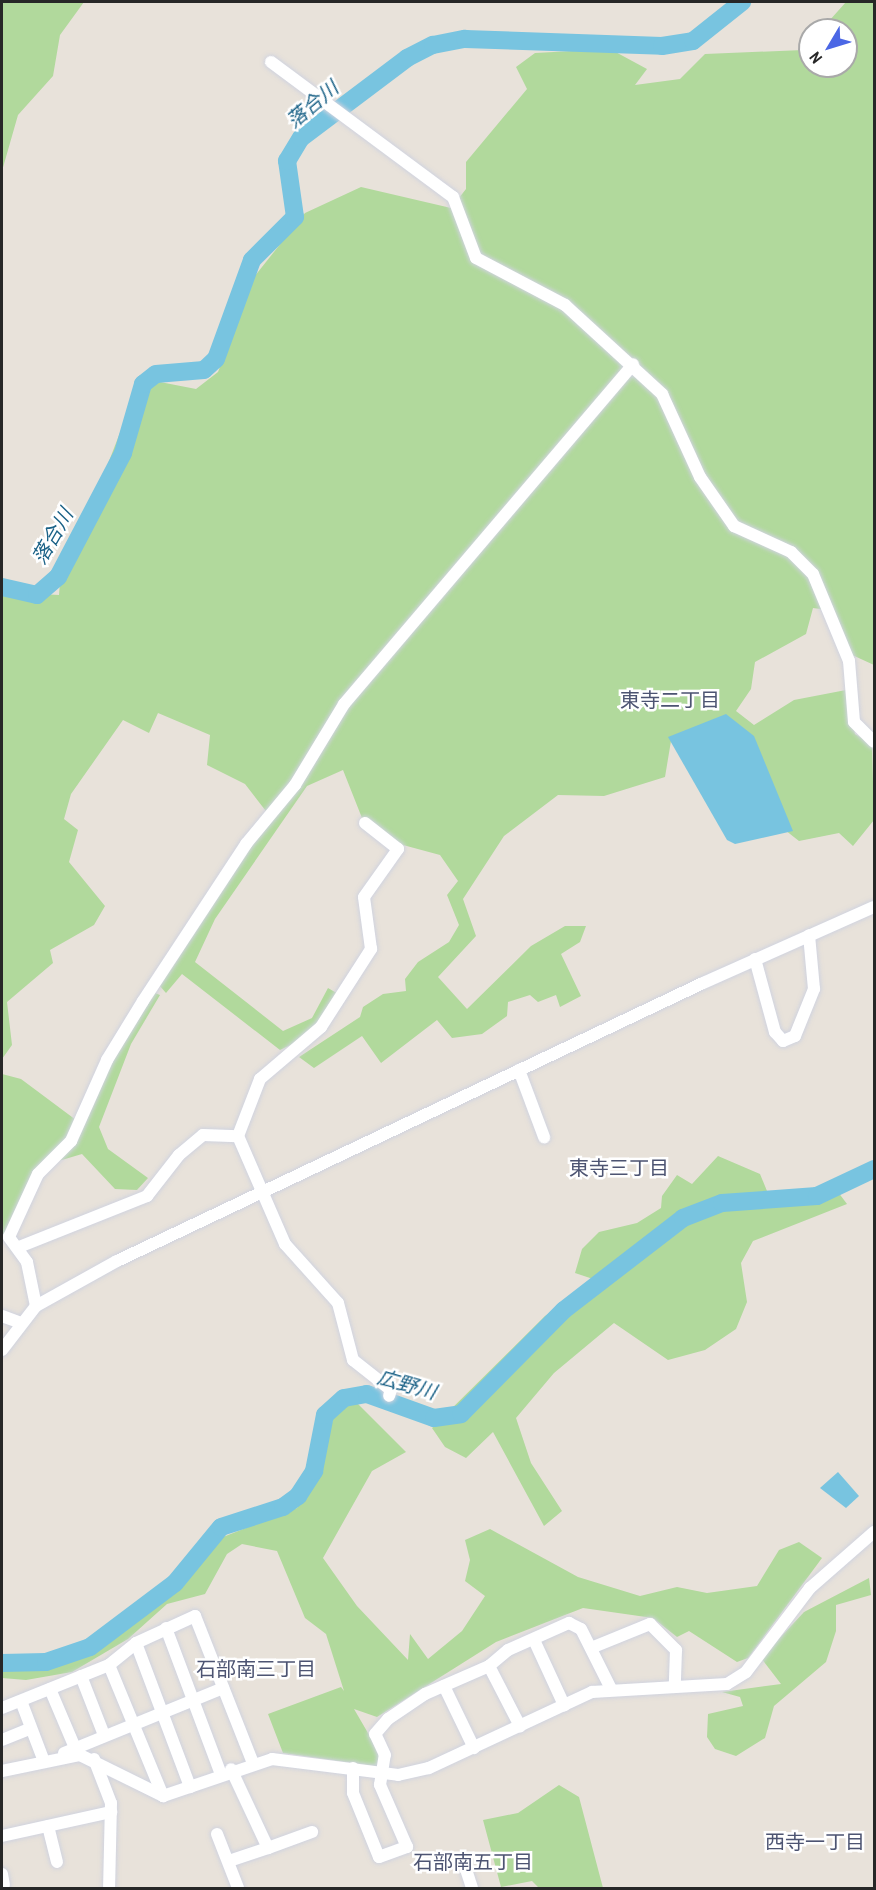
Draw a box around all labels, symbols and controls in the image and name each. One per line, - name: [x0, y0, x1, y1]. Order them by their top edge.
- north arrow: [798, 18, 858, 78]
- text: N: [804, 47, 827, 68]
- water label: 落合川: [281, 76, 343, 132]
- water label: 落合川: [27, 504, 77, 568]
- district label: 東寺二丁目: [620, 687, 720, 711]
- district label: 東寺三丁目: [569, 1155, 669, 1179]
- water label: 広野川: [375, 1364, 439, 1404]
- district label: 石部南三丁目: [196, 1656, 316, 1680]
- district label: 西寺一丁目: [765, 1829, 865, 1853]
- district label: 石部南五丁目: [413, 1849, 533, 1873]

